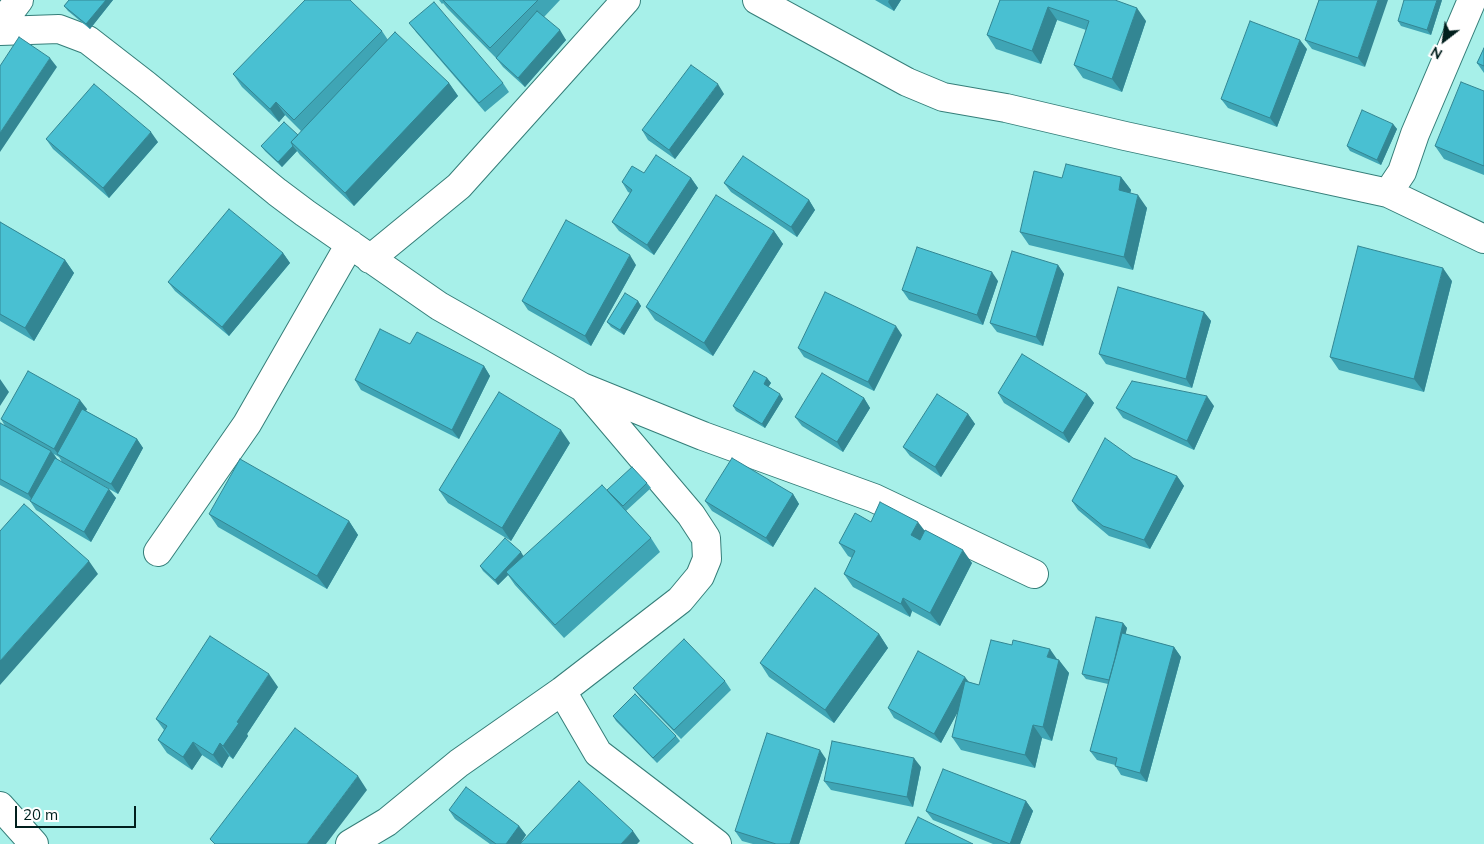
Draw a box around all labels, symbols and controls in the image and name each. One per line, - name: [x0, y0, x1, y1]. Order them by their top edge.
- north arrow: [1419, 15, 1469, 65]
- text: N: [1427, 43, 1446, 63]
- scale bar: [18, 796, 139, 828]
- text: 20 m: [23, 805, 58, 824]

